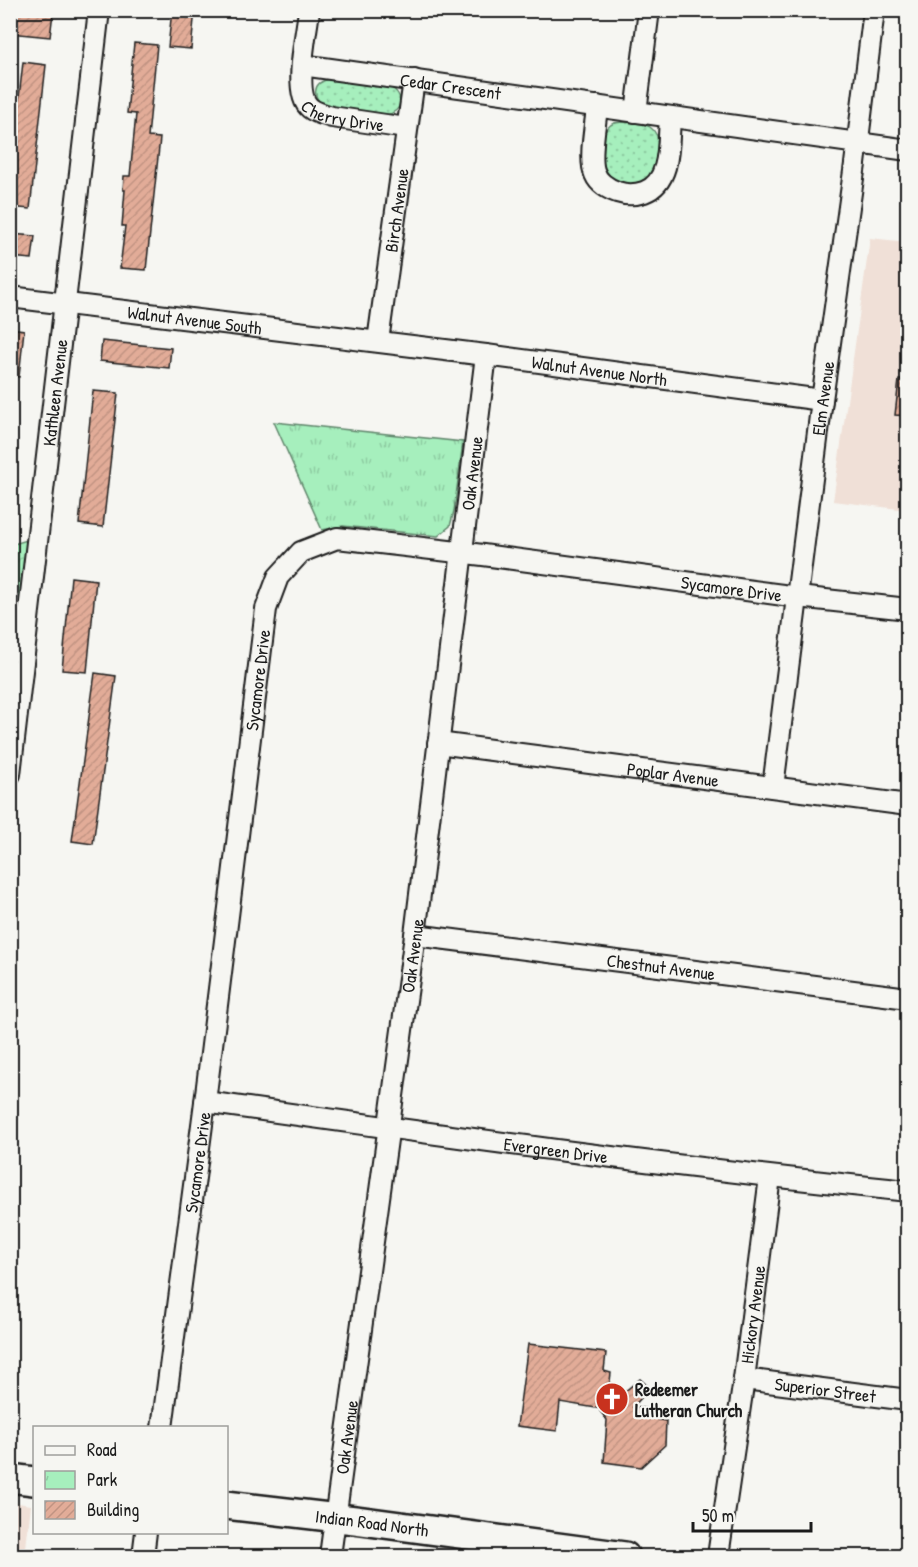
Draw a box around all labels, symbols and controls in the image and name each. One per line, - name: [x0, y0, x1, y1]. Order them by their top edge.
- street label: Cedar Crescent: [398, 66, 503, 105]
- street label: Cherry Drive: [295, 94, 386, 137]
- street label: Birch Avenue: [378, 167, 414, 254]
- street label: Walnut Avenue South: [126, 299, 264, 340]
- street label: Kathleen Avenue: [36, 338, 73, 447]
- street label: Walnut Avenue North: [530, 349, 669, 392]
- street label: Elm Avenue: [805, 359, 840, 437]
- street label: Oak Avenue: [455, 435, 488, 512]
- street label: Sycamore Drive: [679, 569, 783, 607]
- street label: Sycamore Drive: [239, 628, 276, 732]
- street label: Poplar Avenue: [626, 756, 720, 792]
- street label: Oak Avenue: [395, 917, 429, 994]
- street label: Chestnut Avenue: [605, 947, 717, 986]
- street label: Sycamore Drive: [178, 1110, 216, 1214]
- street label: Evergreen Drive: [502, 1131, 609, 1169]
- street label: Hickory Avenue: [734, 1264, 771, 1365]
- street label: Superior Street: [773, 1371, 878, 1408]
- place label: Redeemer Lutheran Church: [635, 1377, 743, 1423]
- church icon: Redeemer Lutheran Church: [594, 1381, 630, 1417]
- street label: Oak Avenue: [329, 1399, 364, 1476]
- legend: [33, 1426, 228, 1534]
- text: Road: [87, 1437, 117, 1462]
- text: Park: [87, 1467, 118, 1492]
- scale bar: [693, 1495, 812, 1533]
- text: Building: [87, 1497, 139, 1522]
- street label: Indian Road North: [314, 1503, 431, 1542]
- text: 50 m: [702, 1503, 734, 1528]

